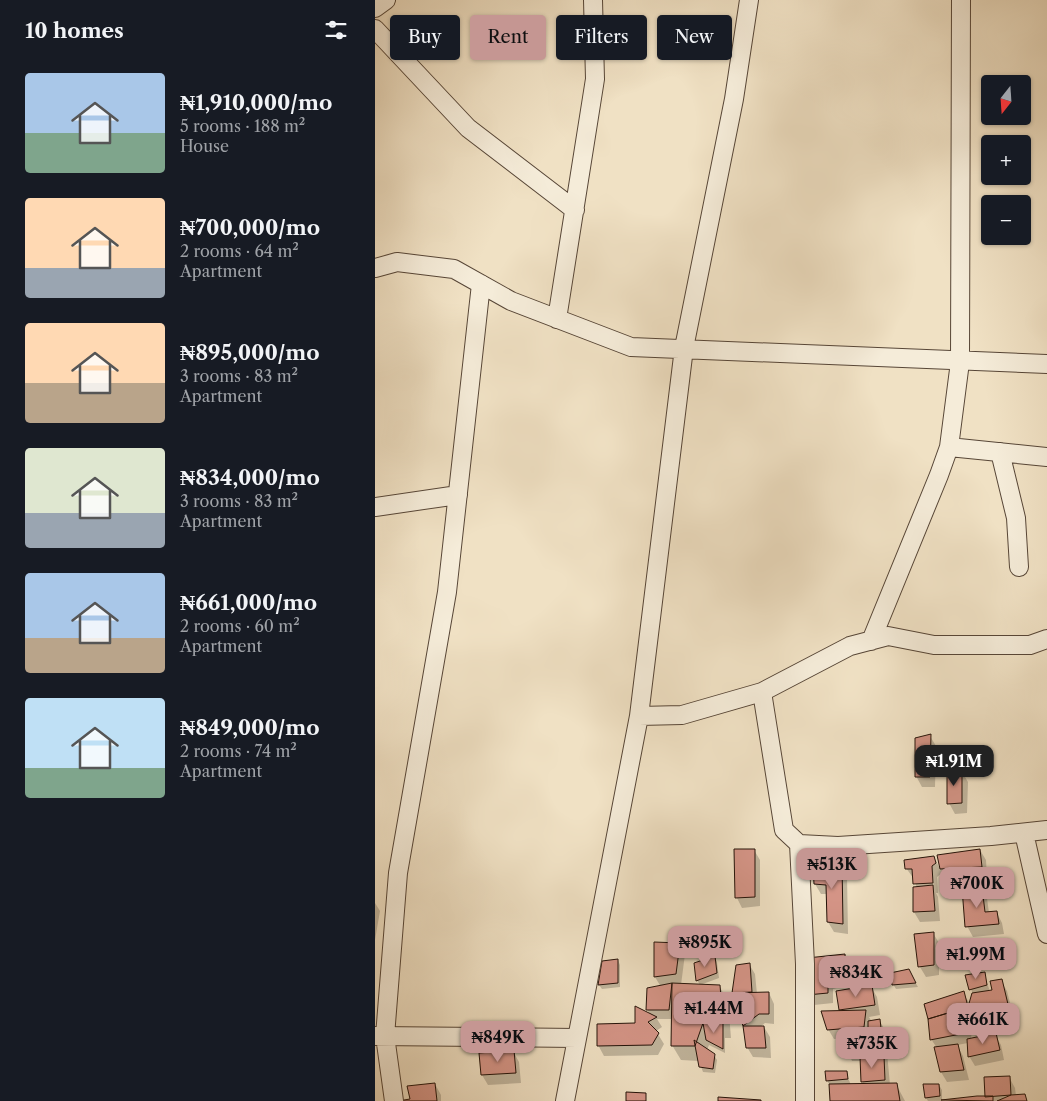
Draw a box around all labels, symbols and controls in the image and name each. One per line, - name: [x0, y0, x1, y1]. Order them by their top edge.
- chip: Buy: [390, 15, 460, 60]
- chip: Rent: [470, 15, 546, 60]
- chip: Filters: [556, 15, 647, 60]
- chip: New: [657, 15, 732, 60]
- icon: filters: [322, 16, 350, 44]
- text: 10 homes: [25, 18, 124, 43]
- north arrow: [981, 75, 1031, 125]
- map controls: [981, 75, 1031, 245]
- text: ₦1,910,000/mo: [180, 90, 332, 115]
- icon: home: [65, 93, 125, 153]
- text: 5 rooms · 188 m²: [180, 116, 305, 136]
- button: +: [981, 135, 1031, 185]
- text: House: [180, 136, 229, 156]
- button: −: [981, 195, 1031, 245]
- text: ₦700,000/mo: [180, 215, 320, 240]
- icon: home: [65, 218, 125, 278]
- text: 2 rooms · 64 m²: [180, 241, 299, 261]
- text: Apartment: [180, 261, 262, 281]
- text: ₦895,000/mo: [180, 340, 320, 365]
- icon: home: [65, 343, 125, 403]
- text: 3 rooms · 83 m²: [180, 366, 298, 386]
- text: Apartment: [180, 386, 262, 406]
- text: ₦834,000/mo: [180, 465, 320, 490]
- icon: home: [65, 468, 125, 528]
- text: 3 rooms · 83 m²: [180, 491, 298, 511]
- text: Apartment: [180, 511, 262, 531]
- text: ₦661,000/mo: [180, 590, 317, 615]
- icon: home: [65, 593, 125, 653]
- text: 2 rooms · 60 m²: [180, 616, 300, 636]
- text: Apartment: [180, 636, 262, 656]
- text: ₦849,000/mo: [180, 715, 320, 740]
- icon: home: [65, 718, 125, 778]
- text: 2 rooms · 74 m²: [180, 741, 297, 761]
- pin: ₦1.91M: [913, 744, 995, 787]
- text: ₦1.91M: [926, 751, 982, 771]
- text: Apartment: [180, 761, 262, 781]
- pin: ₦513K: [797, 848, 867, 890]
- text: ₦513K: [807, 854, 857, 874]
- pin: ₦700K: [942, 866, 1012, 909]
- text: ₦700K: [950, 873, 1004, 893]
- pin: ₦895K: [670, 926, 740, 968]
- text: ₦895K: [679, 932, 731, 952]
- pin: ₦1.99M: [935, 938, 1017, 980]
- text: ₦1.99M: [947, 944, 1005, 964]
- pin: ₦834K: [821, 956, 891, 998]
- text: ₦834K: [830, 962, 882, 982]
- pin: ₦1.44M: [673, 992, 755, 1034]
- text: ₦1.44M: [684, 998, 744, 1018]
- pin: ₦661K: [948, 1002, 1018, 1045]
- text: ₦661K: [958, 1009, 1008, 1029]
- pin: ₦849K: [463, 1020, 533, 1063]
- pin: ₦735K: [837, 1026, 907, 1069]
- text: ₦849K: [471, 1027, 525, 1047]
- text: ₦735K: [847, 1033, 897, 1053]

